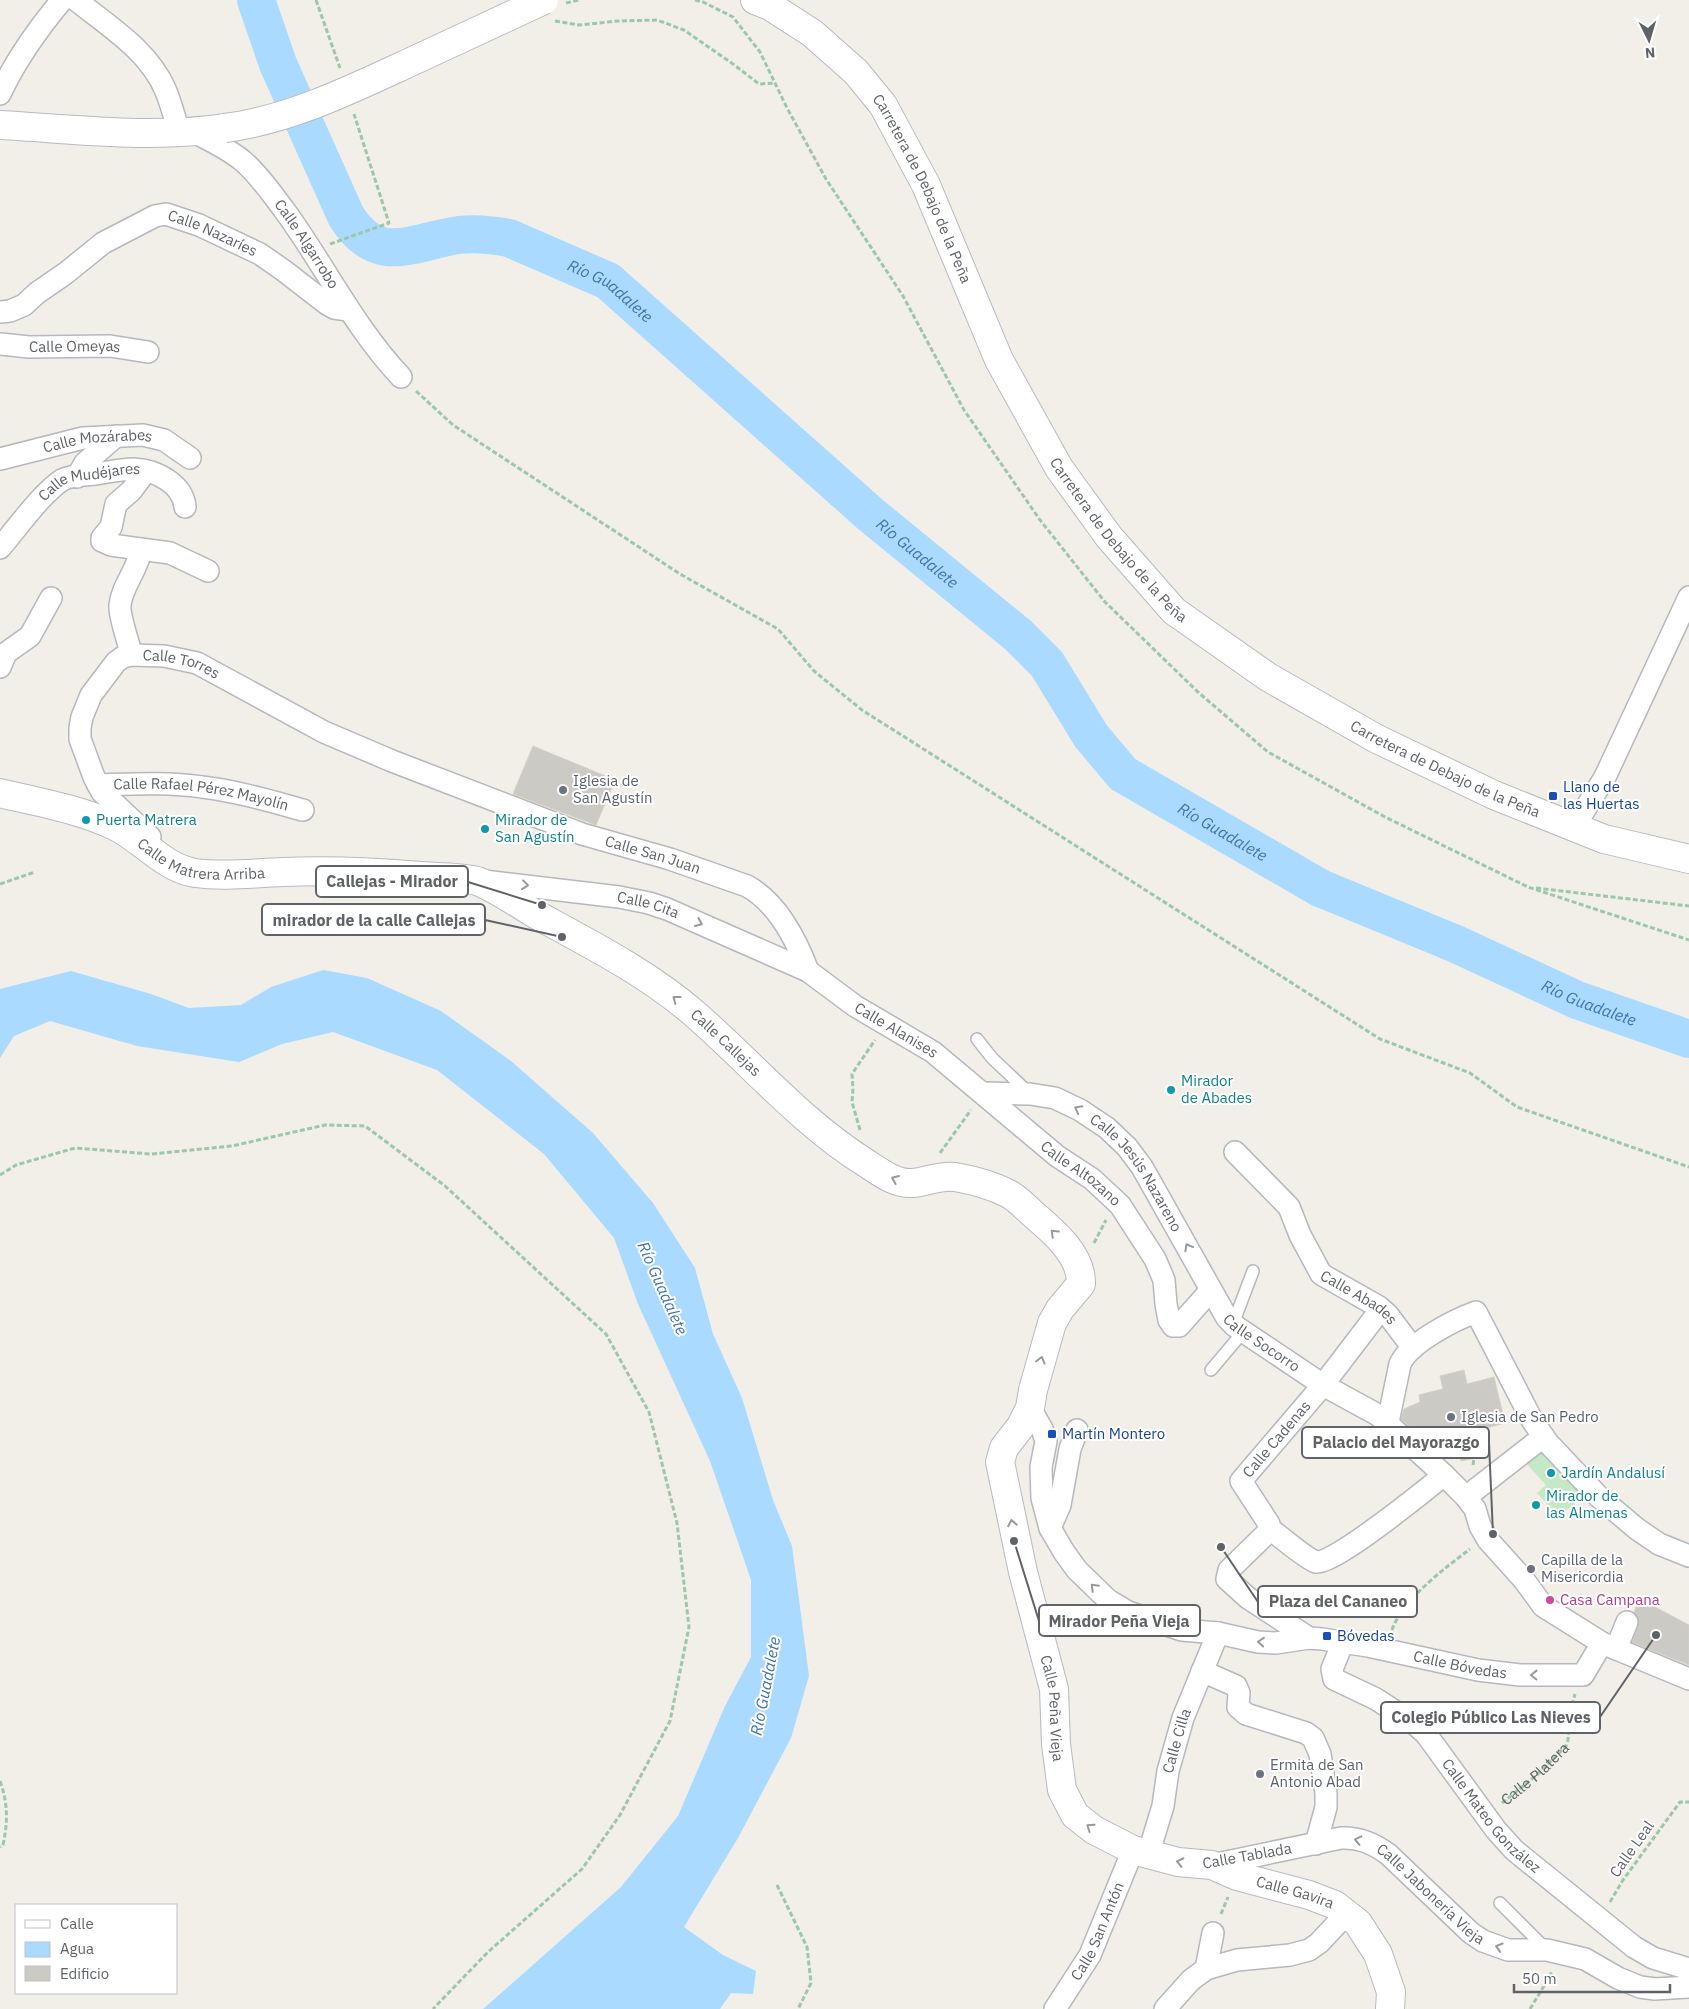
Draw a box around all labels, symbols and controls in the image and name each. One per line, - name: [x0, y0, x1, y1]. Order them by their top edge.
- north arrow: [1624, 15, 1674, 65]
- text: N: [1644, 44, 1656, 62]
- street label: Carretera de Debajo de la Peña: [869, 90, 976, 286]
- street label: Calle Algarrobo: [271, 195, 343, 292]
- street label: Calle Nazaríes: [166, 205, 261, 260]
- water label: Río Guadalete: [565, 255, 657, 326]
- street label: Calle Omeyas: [29, 336, 122, 357]
- street label: Calle Mozárabes: [41, 425, 155, 457]
- street label: Carretera de Debajo de la Peña: [1046, 454, 1191, 626]
- street label: Calle Mudéjares: [34, 459, 141, 505]
- water label: Río Guadalete: [873, 514, 963, 592]
- street label: Calle Torres: [142, 645, 223, 683]
- street label: Carretera de Debajo de la Peña: [1347, 716, 1543, 821]
- place label: Iglesia de San Agustín: [573, 771, 653, 807]
- street label: Calle Rafael Pérez Mayolín: [113, 774, 291, 815]
- place label: Llano de las Huertas: [1563, 777, 1639, 813]
- marker: Iglesia de San Agustín: [557, 784, 569, 796]
- marker: Llano de las Huertas: [1547, 790, 1559, 802]
- water label: Río Guadalete: [1174, 798, 1271, 865]
- place label: Puerta Matrera: [96, 810, 197, 829]
- place label: Mirador de San Agustín: [495, 810, 575, 846]
- marker: Puerta Matrera: [80, 814, 92, 826]
- marker: Mirador de San Agustín: [479, 823, 491, 835]
- street label: Calle San Juan: [603, 831, 703, 878]
- street label: Calle Matrera Arriba: [134, 834, 265, 884]
- callout: Callejas - Mirador: [316, 866, 468, 897]
- text: Callejas - Mirador: [326, 871, 459, 891]
- one-way arrow: [521, 879, 529, 890]
- street label: Calle Cita: [616, 887, 682, 922]
- callout: mirador de la calle Callejas: [262, 904, 485, 935]
- text: mirador de la calle Callejas: [273, 910, 475, 930]
- one-way arrow: [694, 916, 703, 927]
- water label: Río Guadalete: [1539, 975, 1639, 1030]
- one-way arrow: [672, 996, 681, 1005]
- street label: Calle Alanises: [851, 998, 943, 1062]
- street label: Calle Callejas: [687, 1005, 765, 1080]
- place label: Mirador de Abades: [1181, 1071, 1252, 1107]
- marker: Mirador de Abades: [1165, 1084, 1177, 1096]
- one-way arrow: [1074, 1105, 1083, 1115]
- street label: Calle Jesús Nazareno: [1087, 1109, 1186, 1235]
- street label: Calle Altozano: [1037, 1136, 1125, 1210]
- one-way arrow: [891, 1175, 900, 1185]
- one-way arrow: [1051, 1230, 1060, 1239]
- water label: Río Guadalete: [634, 1238, 692, 1338]
- one-way arrow: [1184, 1244, 1194, 1253]
- street label: Calle Abades: [1317, 1266, 1402, 1328]
- street label: Calle Socorro: [1219, 1309, 1304, 1376]
- one-way arrow: [1035, 1357, 1045, 1365]
- street label: Calle Cadenas: [1238, 1396, 1315, 1481]
- place label: Iglesia de San Pedro: [1461, 1407, 1599, 1426]
- marker: Iglesia de San Pedro: [1445, 1411, 1457, 1423]
- place label: Martín Montero: [1062, 1424, 1165, 1443]
- callout: Palacio del Mayorazgo: [1302, 1427, 1489, 1458]
- marker: Martín Montero: [1046, 1428, 1058, 1440]
- text: Palacio del Mayorazgo: [1312, 1432, 1480, 1452]
- place label: Jardín Andalusí: [1561, 1463, 1665, 1482]
- marker: Jardín Andalusí: [1545, 1467, 1557, 1479]
- place label: Mirador de las Almenas: [1546, 1486, 1628, 1522]
- marker: Mirador de las Almenas: [1530, 1499, 1542, 1511]
- one-way arrow: [1007, 1519, 1017, 1528]
- place label: Capilla de la Misericordia: [1541, 1550, 1623, 1586]
- marker: Capilla de la Misericordia: [1525, 1563, 1537, 1575]
- one-way arrow: [1091, 1584, 1100, 1593]
- callout: Plaza del Cananeo: [1258, 1586, 1417, 1617]
- place label: Casa Campana: [1560, 1590, 1660, 1609]
- text: Plaza del Cananeo: [1269, 1591, 1407, 1611]
- marker: Casa Campana: [1544, 1594, 1556, 1606]
- callout: Mirador Peña Vieja: [1039, 1605, 1200, 1636]
- text: Mirador Peña Vieja: [1048, 1611, 1190, 1631]
- place label: Bóvedas: [1337, 1626, 1395, 1645]
- marker: Bóvedas: [1321, 1630, 1333, 1642]
- water label: Río Guadalete: [746, 1635, 784, 1737]
- one-way arrow: [1257, 1637, 1265, 1648]
- street label: Calle Bóvedas: [1412, 1646, 1508, 1682]
- street label: Calle Peña Vieja: [1036, 1653, 1068, 1763]
- one-way arrow: [1530, 1670, 1538, 1680]
- callout: Colegio Público Las Nieves: [1381, 1702, 1600, 1733]
- street label: Calle Cilla: [1158, 1705, 1195, 1775]
- text: Colegio Público Las Nieves: [1391, 1707, 1591, 1727]
- street label: Calle Platera: [1497, 1738, 1573, 1809]
- place label: Ermita de San Antonio Abad: [1270, 1755, 1364, 1791]
- street label: Calle Mateo González: [1438, 1755, 1545, 1877]
- marker: Ermita de San Antonio Abad: [1254, 1768, 1266, 1780]
- street label: Calle Leal: [1605, 1817, 1658, 1881]
- one-way arrow: [1086, 1824, 1096, 1833]
- one-way arrow: [1353, 1835, 1362, 1846]
- street label: Calle Tablada: [1201, 1838, 1293, 1873]
- street label: Calle Jabonería Vieja: [1373, 1839, 1488, 1948]
- one-way arrow: [1175, 1857, 1184, 1868]
- street label: Calle Gavira: [1254, 1871, 1337, 1913]
- street label: Calle San Antón: [1066, 1879, 1128, 1984]
- legend: [15, 1904, 178, 1994]
- text: Calle: [60, 1914, 94, 1933]
- text: Agua: [60, 1939, 94, 1958]
- one-way arrow: [1495, 1943, 1504, 1953]
- scale bar: [1514, 1962, 1670, 1994]
- text: Edificio: [60, 1964, 109, 1983]
- text: 50 m: [1522, 1969, 1557, 1988]

